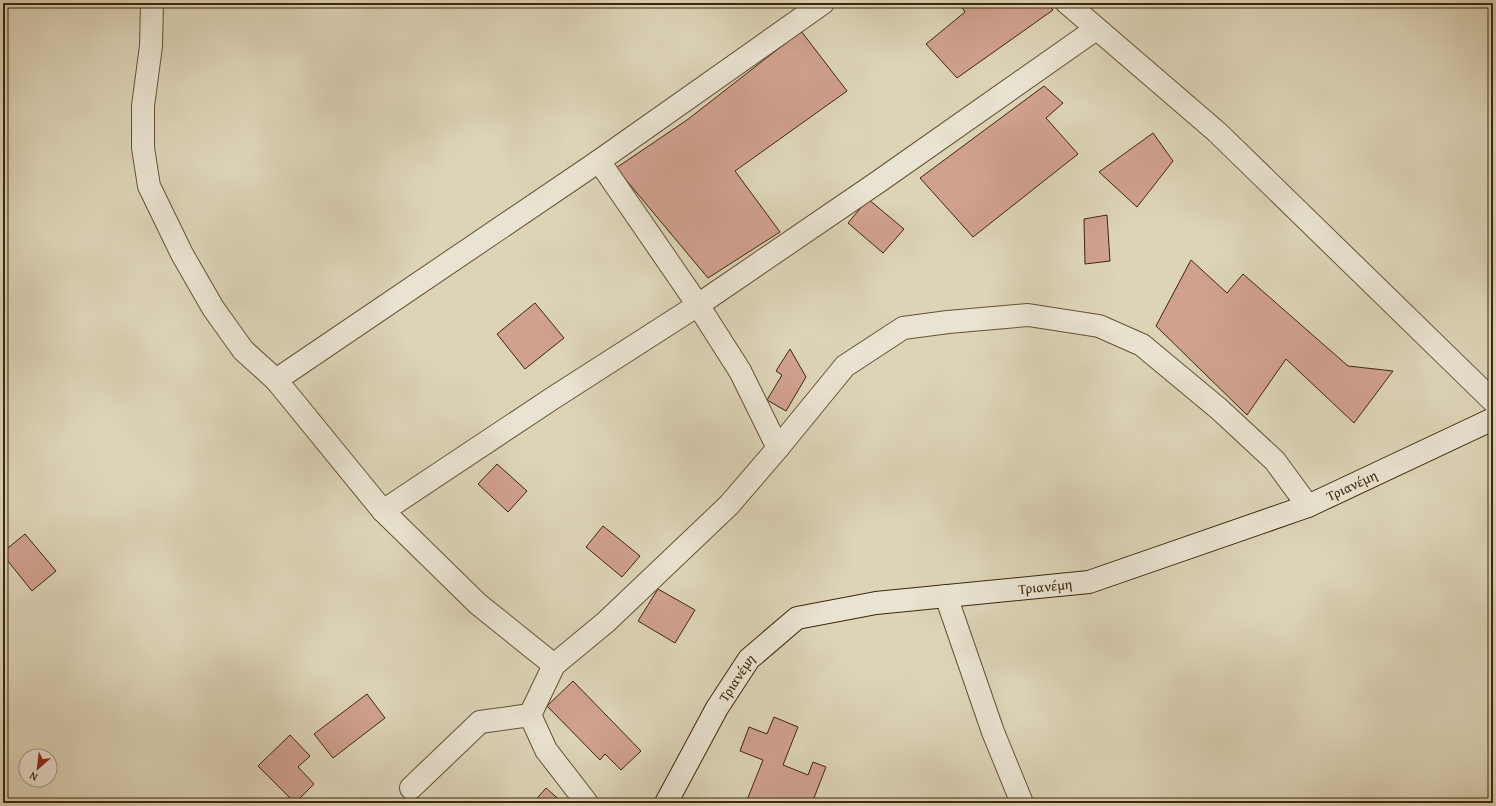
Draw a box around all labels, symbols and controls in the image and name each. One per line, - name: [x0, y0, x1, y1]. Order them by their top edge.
- street label: Τριανέμη: [1323, 465, 1380, 506]
- street label: Τριανέμη: [1017, 574, 1073, 599]
- street label: Τριανέμη: [714, 648, 759, 706]
- north arrow: [18, 748, 58, 788]
- text: N: [26, 768, 40, 786]

